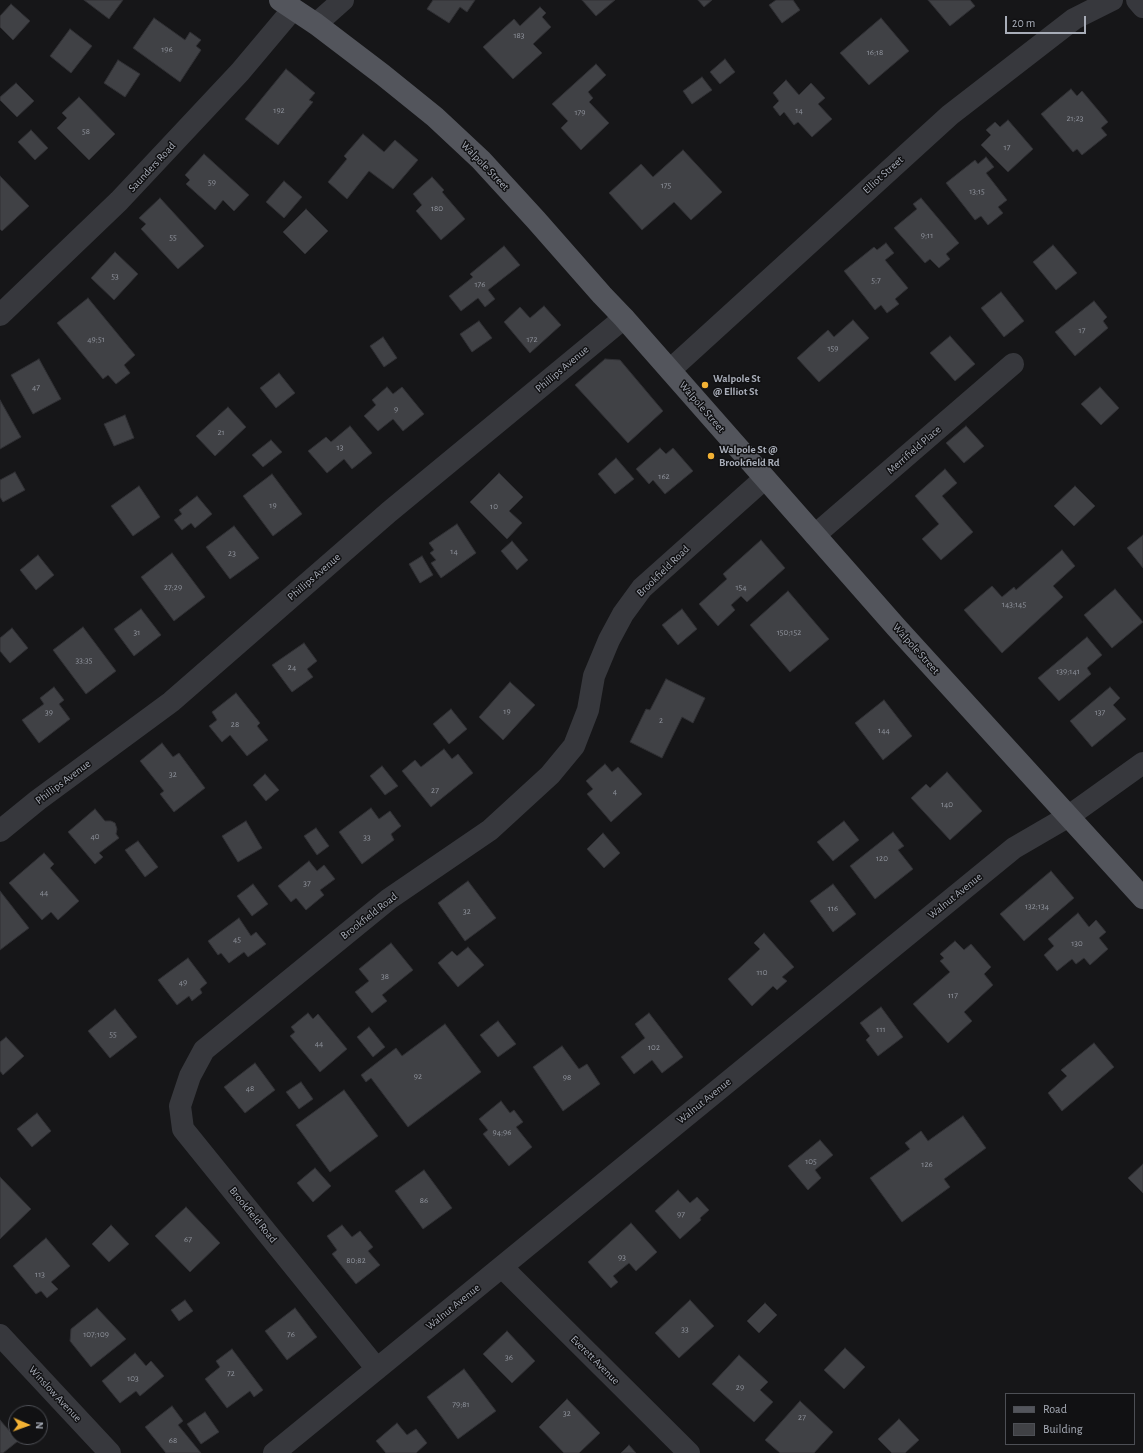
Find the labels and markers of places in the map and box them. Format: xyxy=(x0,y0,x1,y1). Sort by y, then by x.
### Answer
place label: Walpole St @ Elliot St xyxy=(713,372,761,398)
marker: Walpole St @ Elliot St xyxy=(700,380,710,390)
place label: Walpole St @ Brookfield Rd xyxy=(719,443,779,469)
marker: Walpole St @ Brookfield Rd xyxy=(706,451,716,461)

